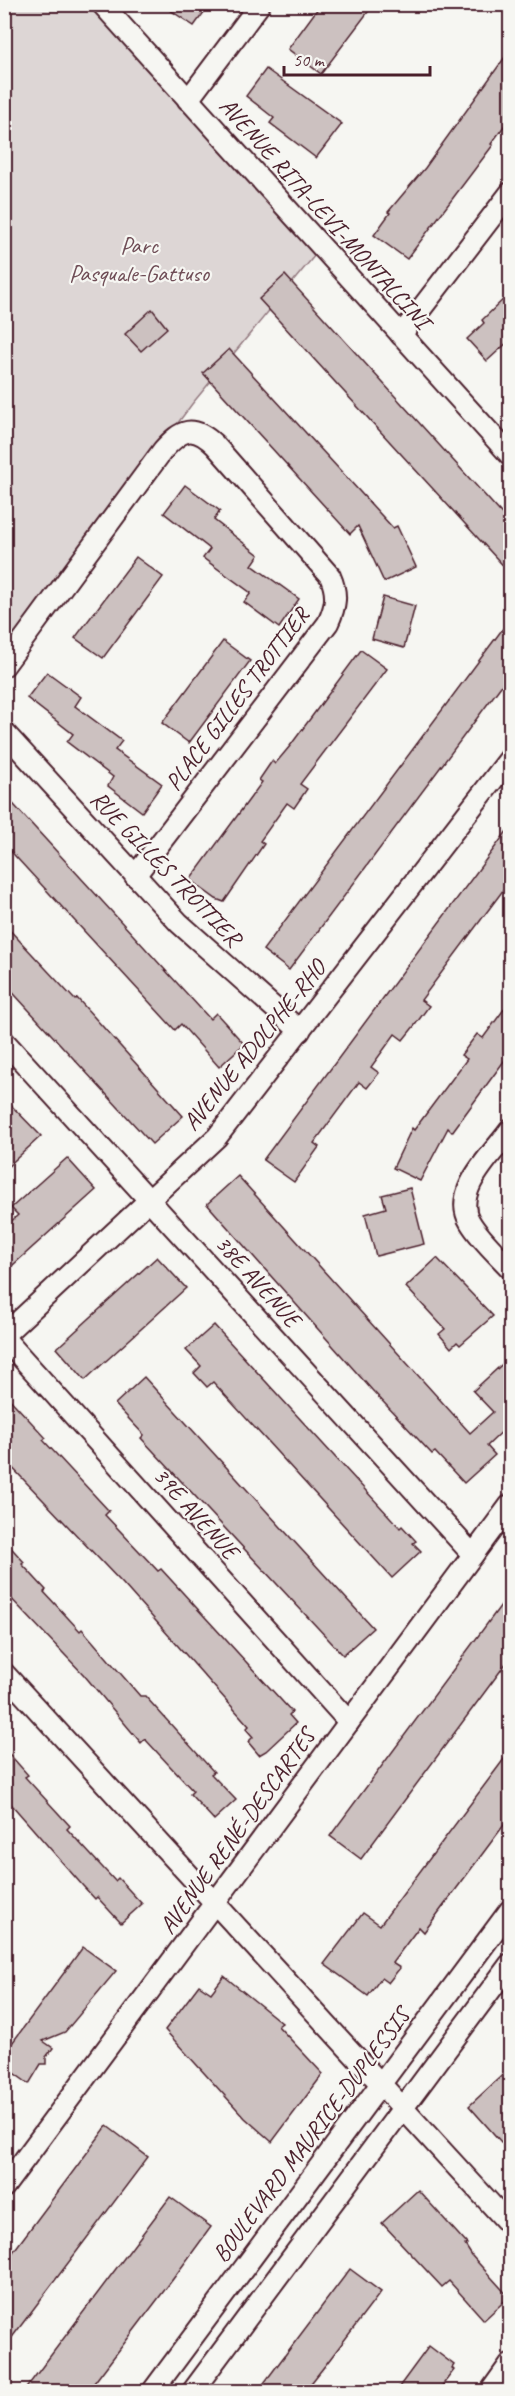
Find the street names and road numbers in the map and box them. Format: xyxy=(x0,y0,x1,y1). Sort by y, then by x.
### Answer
street label: AVENUE RITA-LEVI-MONTALCINI xyxy=(213,91,440,339)
street label: PLACE GILLES TROTTIER xyxy=(158,600,317,797)
street label: RUE GILLES TROTTIER xyxy=(84,784,250,954)
street label: AVENUE ADOLPHE-RHO xyxy=(176,951,334,1136)
street label: 38E AVENUE xyxy=(209,1229,309,1335)
street label: 39E AVENUE xyxy=(147,1461,247,1567)
street label: AVENUE RENÉ-DESCARTES xyxy=(152,1720,324,1940)
street label: BOULEVARD MAURICE-DUPLESSIS xyxy=(206,1999,418,2268)

